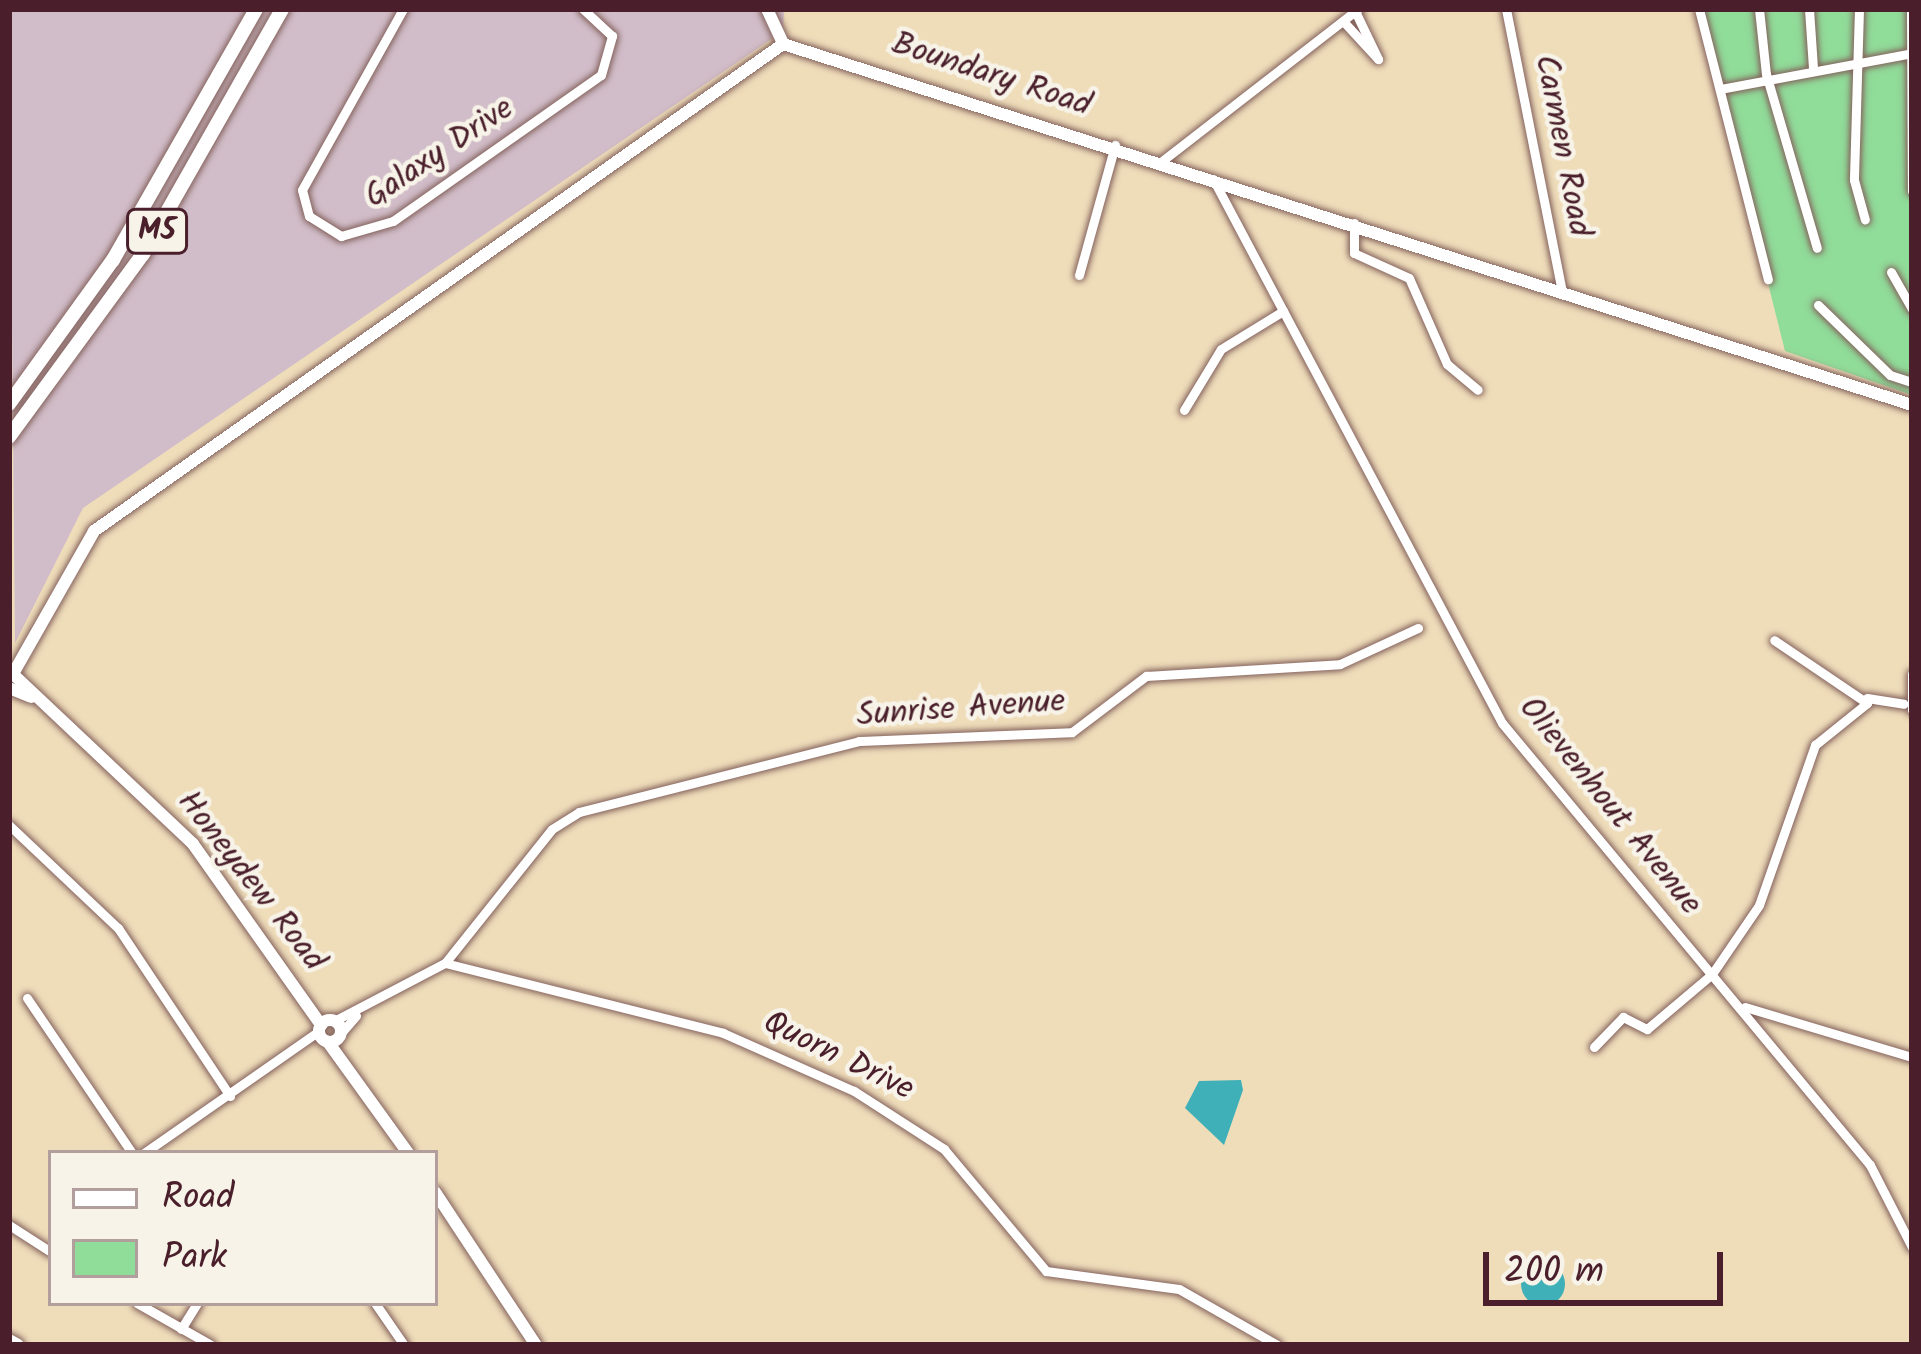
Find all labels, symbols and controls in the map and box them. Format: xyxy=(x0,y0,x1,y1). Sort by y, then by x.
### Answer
street label: Boundary Road xyxy=(886,25,1096,127)
street label: Carmen Road xyxy=(1524,52,1598,240)
street label: Galaxy Drive xyxy=(358,90,522,218)
road number: M5 xyxy=(124,207,190,255)
street label: Sunrise Avenue xyxy=(855,683,1067,737)
street label: Olievenhout Avenue xyxy=(1509,690,1709,924)
street label: Honeydew Road xyxy=(167,784,333,980)
street label: Quorn Drive xyxy=(756,1004,920,1110)
legend xyxy=(48,1150,438,1306)
text: Road xyxy=(162,1170,234,1227)
scale bar xyxy=(1489,1228,1729,1302)
text: Park xyxy=(162,1230,227,1287)
text: 200 m xyxy=(1504,1244,1604,1301)

